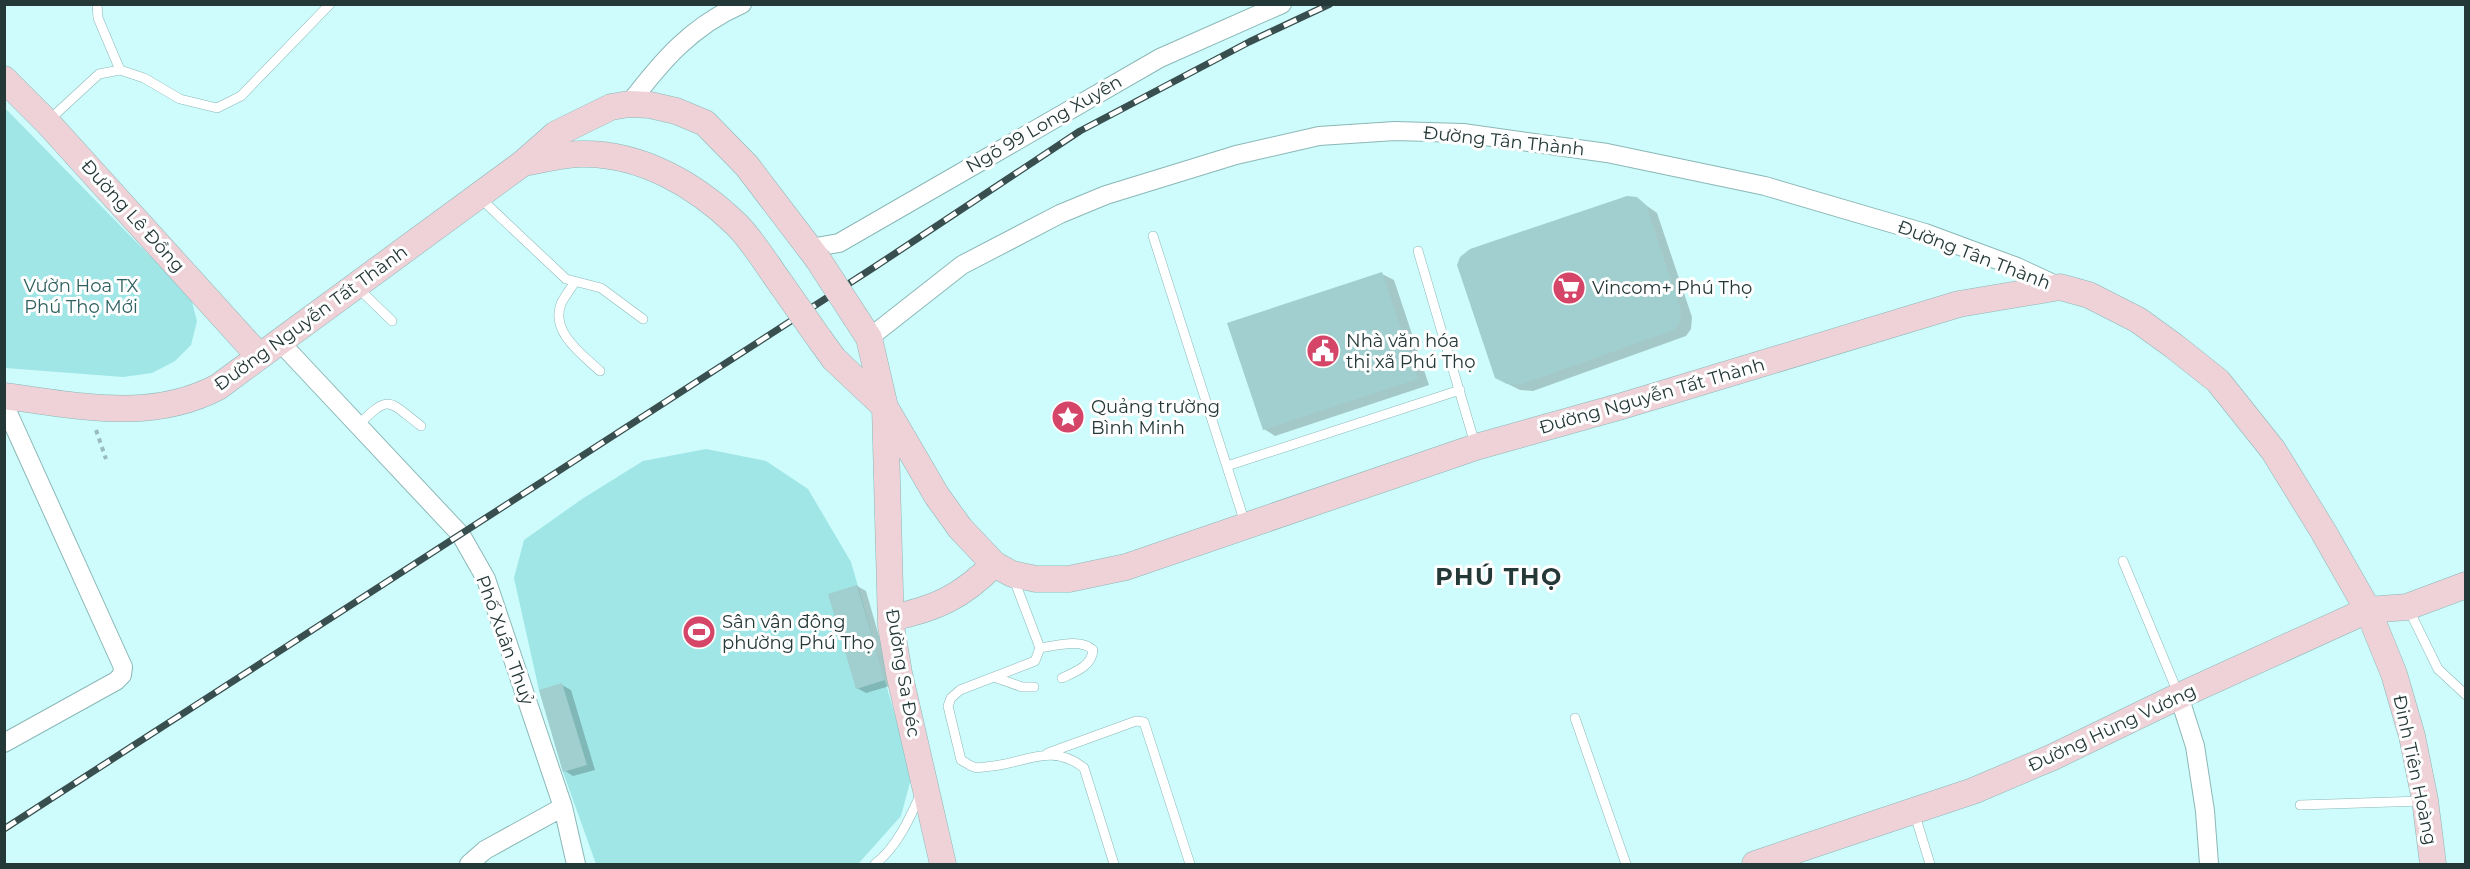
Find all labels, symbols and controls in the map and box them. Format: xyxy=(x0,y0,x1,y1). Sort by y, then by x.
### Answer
street label: Ngõ 99 Long Xuyên xyxy=(962,70,1126,178)
street label: Đường Tân Thành xyxy=(1422,122,1586,160)
street label: Đường Lê Đồng xyxy=(77,155,189,277)
street label: Đường Tân Thành xyxy=(1894,216,2054,294)
street label: Đường Nguyễn Tất Thành xyxy=(210,240,412,396)
supermarket icon: Vincom+ Phú Thọ xyxy=(1551,270,1587,306)
park label: Vườn Hoa TX Phú Thọ Mới xyxy=(24,275,139,318)
place label: Vincom+ Phú Thọ xyxy=(1592,277,1752,299)
place label: Nhà văn hóa thị xã Phú Thọ xyxy=(1346,330,1476,373)
public building icon: Nhà văn hóa thị xã Phú Thọ xyxy=(1305,333,1341,369)
street label: Đường Nguyễn Tất Thành xyxy=(1537,353,1767,439)
place label: Quảng trường Bình Minh xyxy=(1091,396,1220,439)
place icon: Quảng trường Bình Minh xyxy=(1050,399,1086,435)
district label: PHÚ THỌ xyxy=(1435,562,1563,591)
street label: Phố Xuân Thuỷ xyxy=(471,572,539,708)
street label: Đường Sa Đéc xyxy=(881,607,925,739)
place label: Sân vận động phường Phú Thọ xyxy=(722,611,874,654)
sports icon: Sân vận động phường Phú Thọ xyxy=(681,614,717,650)
street label: Đường Hùng Vương xyxy=(2024,679,2200,777)
street label: Đinh Tiên Hoàng xyxy=(2388,693,2442,847)

